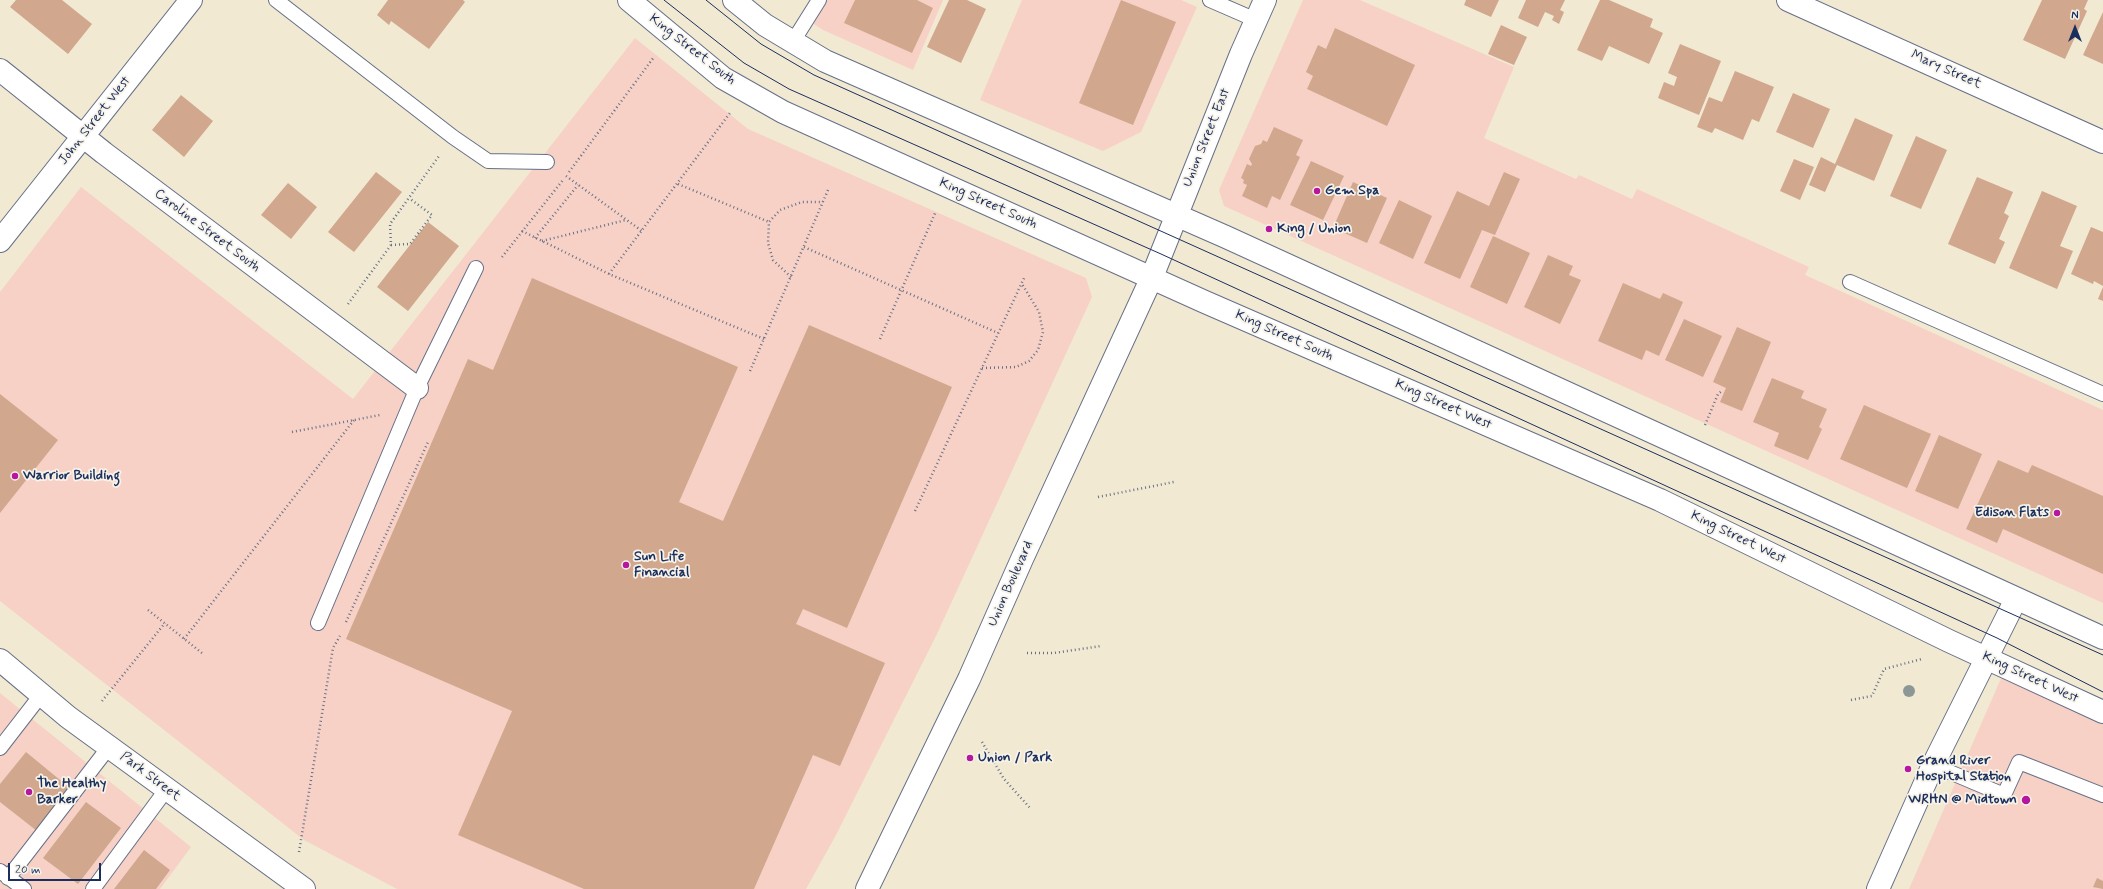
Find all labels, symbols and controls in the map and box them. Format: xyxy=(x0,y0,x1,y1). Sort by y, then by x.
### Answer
north arrow xyxy=(2055,8,2095,48)
text: N xyxy=(2071,9,2079,23)
street label: King Street South xyxy=(645,11,739,89)
street label: Mary Street xyxy=(1908,47,1984,93)
street label: John Street West xyxy=(55,73,135,169)
street label: Union Street East xyxy=(1180,86,1234,190)
street label: King Street South xyxy=(936,175,1040,233)
place label: Gem Spa xyxy=(1325,183,1379,199)
street label: Caroline Street South xyxy=(151,186,263,276)
marker: Gem Spa xyxy=(1312,186,1322,196)
place label: King / Union xyxy=(1277,221,1351,237)
marker: King / Union xyxy=(1264,224,1274,234)
street label: King Street South xyxy=(1232,307,1336,365)
street label: King Street West xyxy=(1392,376,1494,434)
place label: Warrior Building xyxy=(23,468,120,484)
marker: Warrior Building xyxy=(10,471,20,481)
place label: Edison Flats xyxy=(1975,505,2049,521)
street label: King Street West xyxy=(1688,508,1788,568)
marker: Edison Flats xyxy=(2052,508,2062,518)
street label: Union Boulevard xyxy=(985,539,1037,629)
place label: Sun Life Financial xyxy=(634,549,689,582)
marker: Sun Life Financial xyxy=(621,560,631,570)
street label: King Street West xyxy=(1979,648,2081,708)
street label: Park Street xyxy=(116,749,184,805)
place label: Union / Park xyxy=(978,750,1052,766)
marker: Union / Park xyxy=(965,753,975,763)
place label: Grand River Hospital Station xyxy=(1916,753,2011,786)
marker: Grand River Hospital Station xyxy=(1903,764,1913,774)
place label: The Healthy Barker xyxy=(37,776,106,808)
marker: The Healthy Barker xyxy=(24,787,34,797)
place label: WRHN @ Midtown xyxy=(1908,792,2017,808)
marker: WRHN @ Midtown xyxy=(2020,794,2032,806)
scale bar xyxy=(10,855,103,881)
text: 20 m xyxy=(15,862,41,878)

